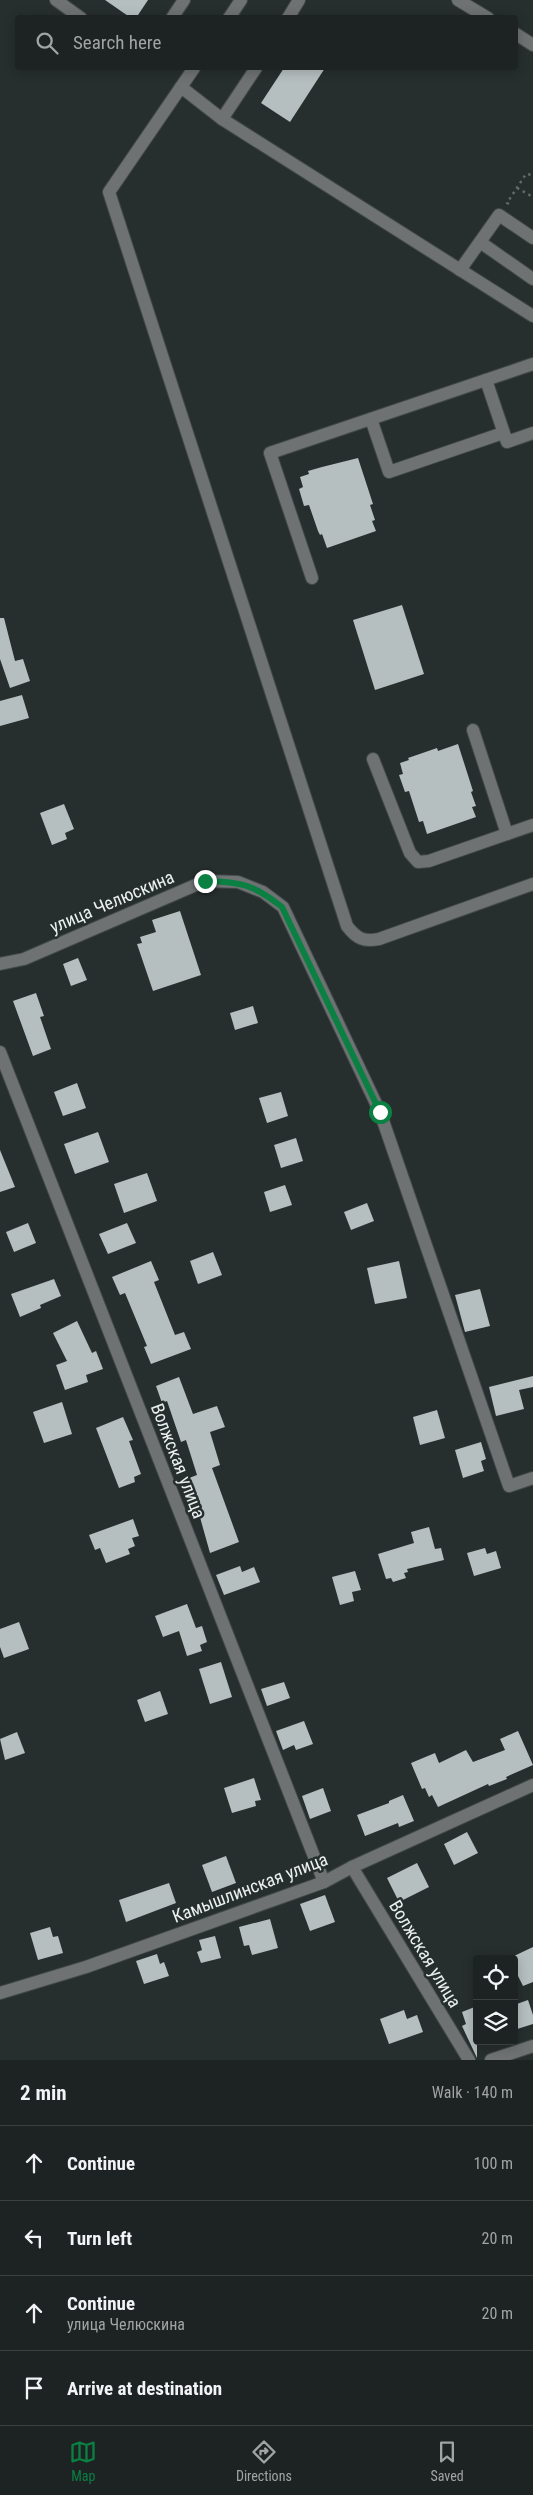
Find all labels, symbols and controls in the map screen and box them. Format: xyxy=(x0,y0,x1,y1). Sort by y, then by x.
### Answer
search box xyxy=(15,15,518,70)
icon: search xyxy=(33,29,61,57)
text: Search here xyxy=(73,31,161,54)
street label: улица Челюскина xyxy=(47,866,177,937)
route end xyxy=(194,870,217,893)
route start xyxy=(369,1101,392,1124)
street label: Волжская улица xyxy=(147,1400,210,1521)
street label: Камышлинская улица xyxy=(169,1848,330,1927)
street label: Волжская улица xyxy=(385,1896,466,2011)
map controls xyxy=(473,1955,518,2045)
button: locate xyxy=(473,1955,518,2000)
button: layers xyxy=(473,2000,518,2045)
text: 2 min xyxy=(20,2081,67,2105)
text: Walk · 140 m xyxy=(432,2083,513,2102)
icon: ahead xyxy=(20,2149,48,2177)
text: Continue xyxy=(67,2152,135,2175)
text: 100 m xyxy=(474,2154,513,2173)
icon: left xyxy=(20,2224,48,2252)
text: Turn left xyxy=(67,2227,132,2250)
text: 20 m xyxy=(481,2229,513,2248)
text: Continue xyxy=(67,2292,135,2315)
icon: ahead xyxy=(20,2299,48,2327)
text: 20 m xyxy=(481,2304,513,2323)
text: улица Челюскина xyxy=(67,2315,185,2334)
icon: arrive xyxy=(20,2374,48,2402)
text: Arrive at destination xyxy=(67,2377,222,2400)
tab: Map xyxy=(69,2438,97,2484)
tab: Directions xyxy=(236,2438,292,2484)
tab: Saved xyxy=(430,2438,464,2484)

